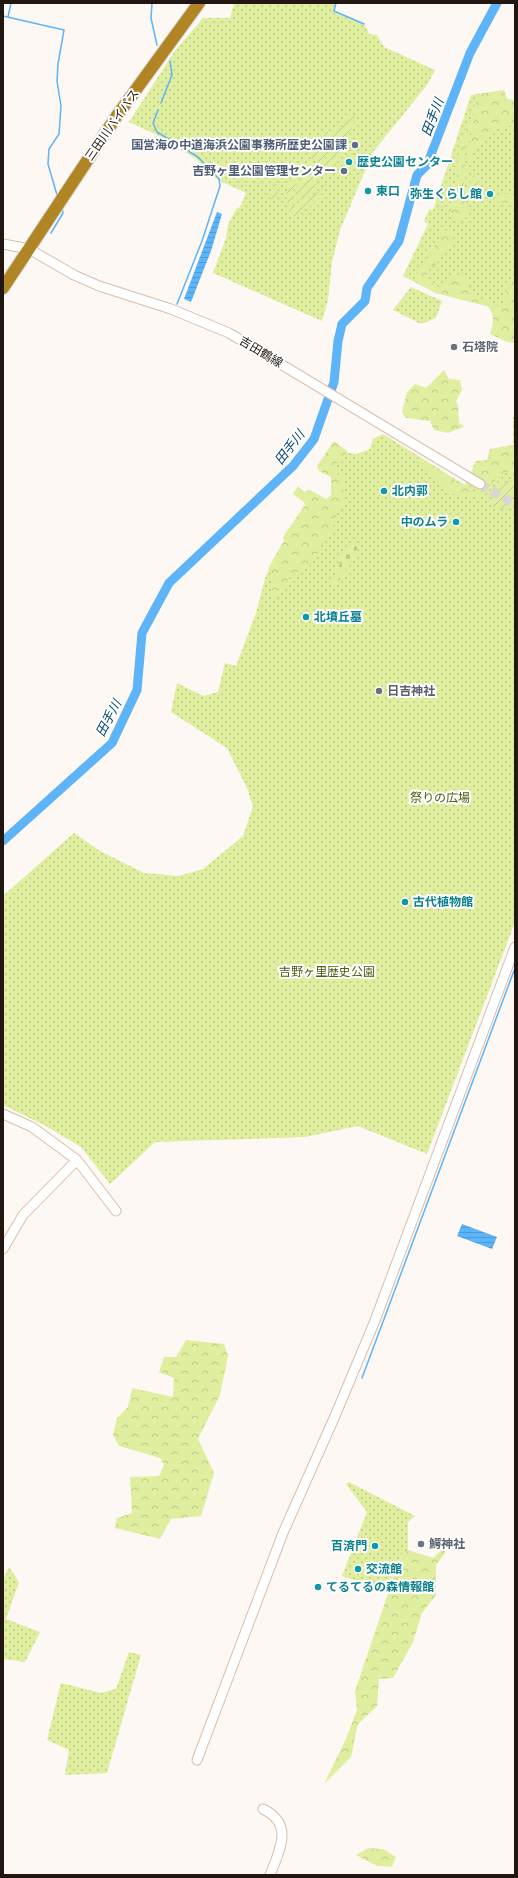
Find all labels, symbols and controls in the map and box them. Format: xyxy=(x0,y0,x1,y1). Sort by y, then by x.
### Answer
street label: 三田川バイパス xyxy=(81,86,143,164)
water label: 田手川 xyxy=(417,94,449,139)
place label: 国営海の中道海浜公園事務所歴史公園課 xyxy=(131,136,347,153)
marker: 国営海の中道海浜公園事務所歴史公園課 xyxy=(350,140,360,150)
place label: 歴史公園センター xyxy=(357,153,453,170)
marker: 歴史公園センター xyxy=(344,157,354,167)
place label: 吉野ヶ里公園管理センター xyxy=(192,162,336,179)
marker: 吉野ヶ里公園管理センター xyxy=(339,166,349,176)
place label: 東口 xyxy=(376,182,400,199)
place label: 弥生くらし館 xyxy=(410,185,482,202)
marker: 東口 xyxy=(363,186,373,196)
marker: 弥生くらし館 xyxy=(485,189,495,199)
street label: 吉田鶴線 xyxy=(236,332,286,371)
place label: 石塔院 xyxy=(462,338,498,355)
marker: 石塔院 xyxy=(449,342,459,352)
water label: 田手川 xyxy=(270,425,310,469)
place label: 北内郭 xyxy=(392,482,428,499)
marker: 北内郭 xyxy=(379,486,389,496)
place label: 中のムラ xyxy=(401,513,448,530)
marker: 中のムラ xyxy=(451,517,461,527)
place label: 北墳丘墓 xyxy=(314,608,362,625)
marker: 北墳丘墓 xyxy=(301,612,311,622)
place label: 日吉神社 xyxy=(387,682,435,699)
marker: 日吉神社 xyxy=(374,686,384,696)
water label: 田手川 xyxy=(91,695,127,740)
park label: 祭りの広場 xyxy=(410,789,470,806)
place label: 古代植物館 xyxy=(413,893,473,910)
marker: 古代植物館 xyxy=(400,897,410,907)
park label: 吉野ヶ里歴史公園 xyxy=(279,963,375,980)
place label: 鰐神社 xyxy=(429,1535,465,1552)
place label: 百済門 xyxy=(331,1537,367,1554)
marker: 鰐神社 xyxy=(416,1539,426,1549)
marker: 百済門 xyxy=(370,1541,380,1551)
place label: 交流館 xyxy=(366,1560,402,1577)
marker: 交流館 xyxy=(353,1564,363,1574)
place label: てるてるの森情報館 xyxy=(326,1578,434,1595)
marker: てるてるの森情報館 xyxy=(313,1582,323,1592)

